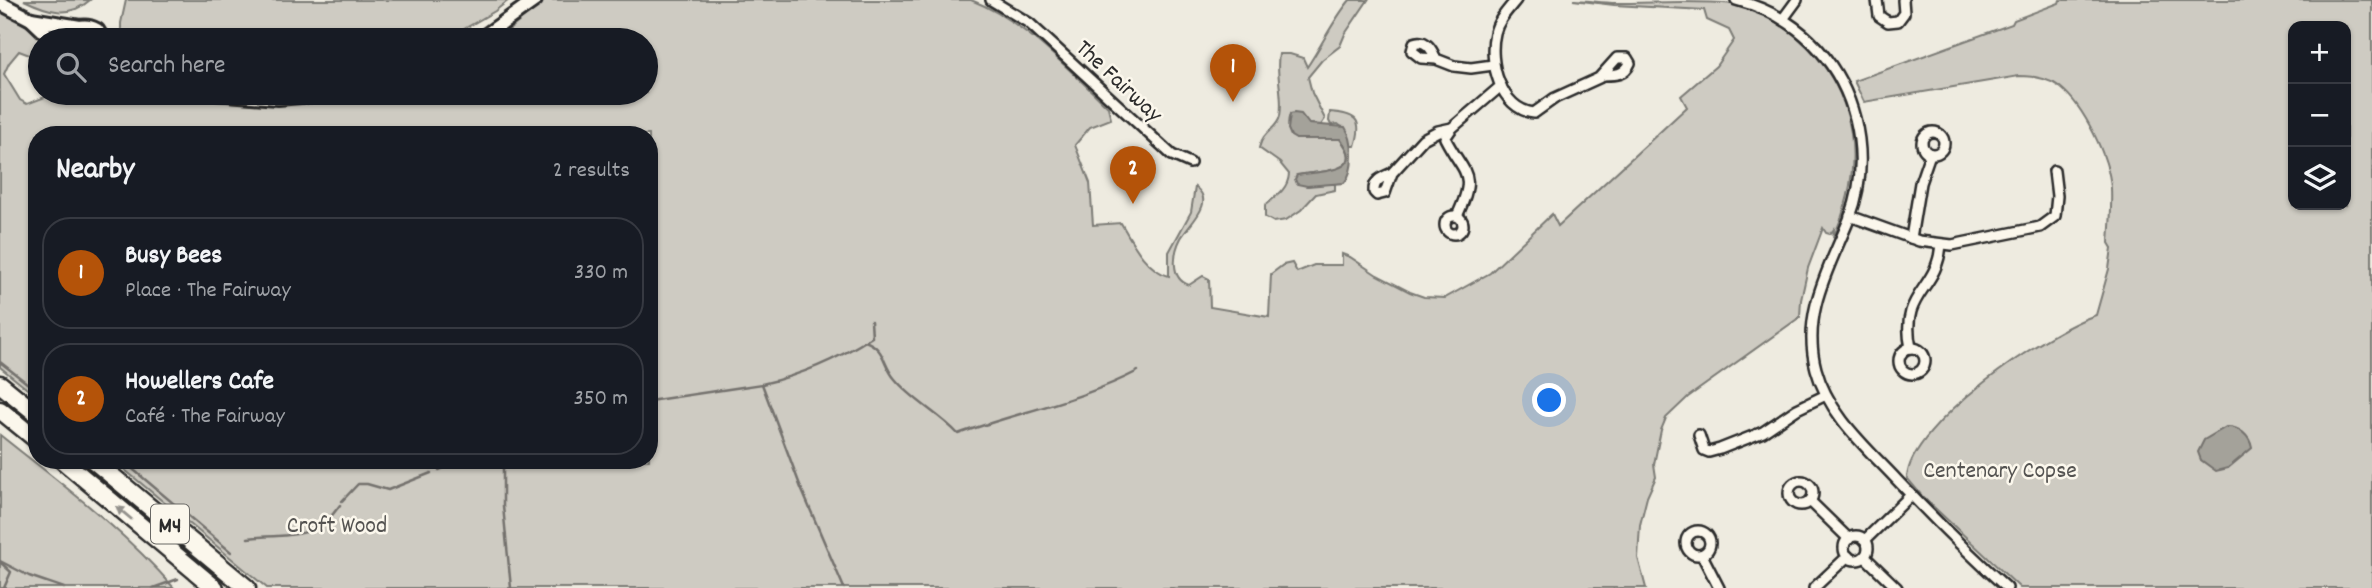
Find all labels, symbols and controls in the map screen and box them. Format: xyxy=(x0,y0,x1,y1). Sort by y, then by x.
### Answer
map controls xyxy=(2288,21,2351,210)
button: + xyxy=(2288,21,2351,84)
search box xyxy=(28,28,658,105)
street label: The Fairway xyxy=(1067,33,1170,132)
pin: 1 xyxy=(1210,44,1256,102)
icon: search xyxy=(52,48,90,86)
text: Search here xyxy=(108,48,226,85)
button: − xyxy=(2288,84,2351,147)
pin: 2 xyxy=(1110,146,1156,204)
button: layers xyxy=(2288,147,2351,210)
text: Nearby xyxy=(56,150,134,193)
text: 2 results xyxy=(553,155,630,188)
text: Busy Bees xyxy=(125,238,222,275)
text: 1 xyxy=(78,257,84,290)
text: 330 m xyxy=(574,257,628,290)
text: Place · The Fairway xyxy=(125,275,291,308)
text: Howellers Cafe xyxy=(125,364,274,401)
text: 2 xyxy=(76,383,86,416)
text: 350 m xyxy=(574,383,628,416)
your location xyxy=(1532,383,1566,417)
text: Café · The Fairway xyxy=(125,401,285,434)
park label: Centenary Copse xyxy=(1923,455,2077,489)
road number: M4 xyxy=(151,504,189,544)
one-way arrow xyxy=(116,506,133,521)
park label: Croft Wood xyxy=(287,510,387,544)

